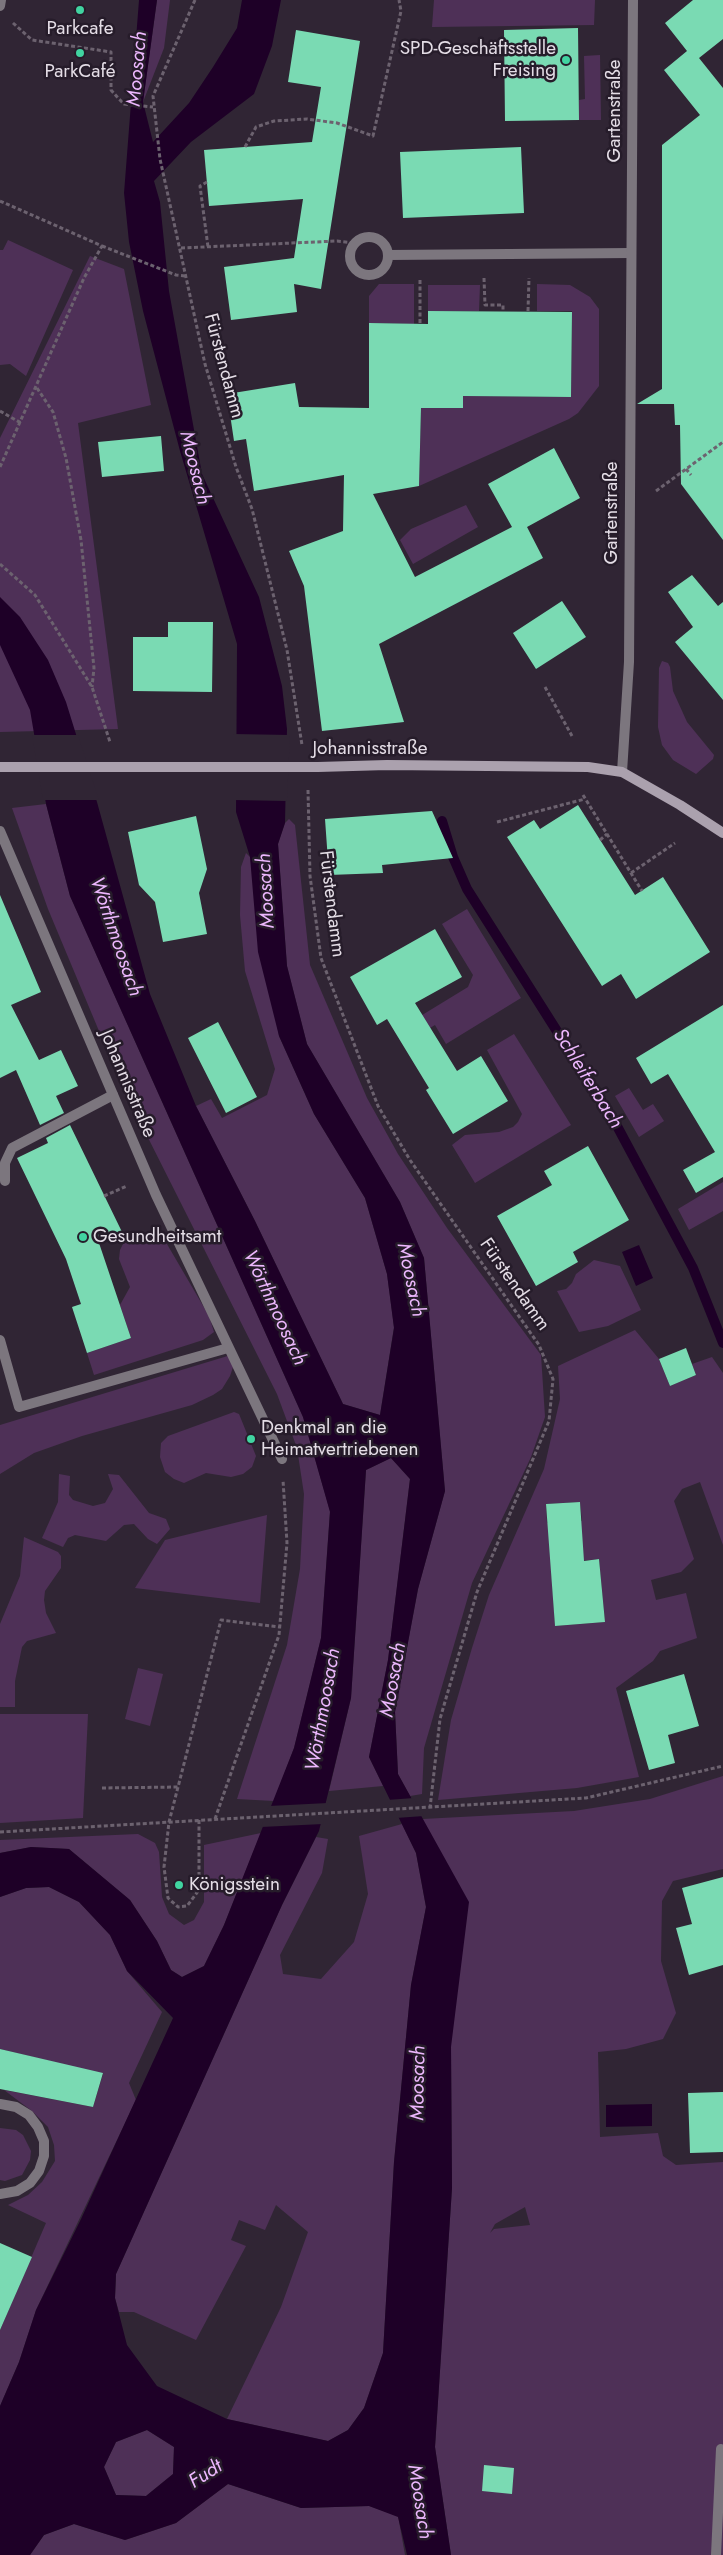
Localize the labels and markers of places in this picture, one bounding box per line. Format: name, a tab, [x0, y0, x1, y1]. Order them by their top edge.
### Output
marker: Parkcafe	[74, 4, 86, 16]
place label: Parkcafe	[46, 18, 114, 40]
place label: SPD-Geschäftsstelle Freising	[400, 38, 556, 82]
marker: ParkCafé	[74, 47, 86, 59]
marker: SPD-Geschäftsstelle Freising	[560, 54, 572, 66]
place label: ParkCafé	[44, 61, 116, 83]
place label: Gesundheitsamt	[93, 1226, 221, 1248]
marker: Gesundheitsamt	[77, 1231, 89, 1243]
place label: Denkmal an die Heimatvertriebenen	[261, 1417, 418, 1461]
marker: Denkmal an die Heimatvertriebenen	[245, 1433, 257, 1445]
place label: Königsstein	[189, 1874, 280, 1896]
marker: Königsstein	[173, 1879, 185, 1891]

